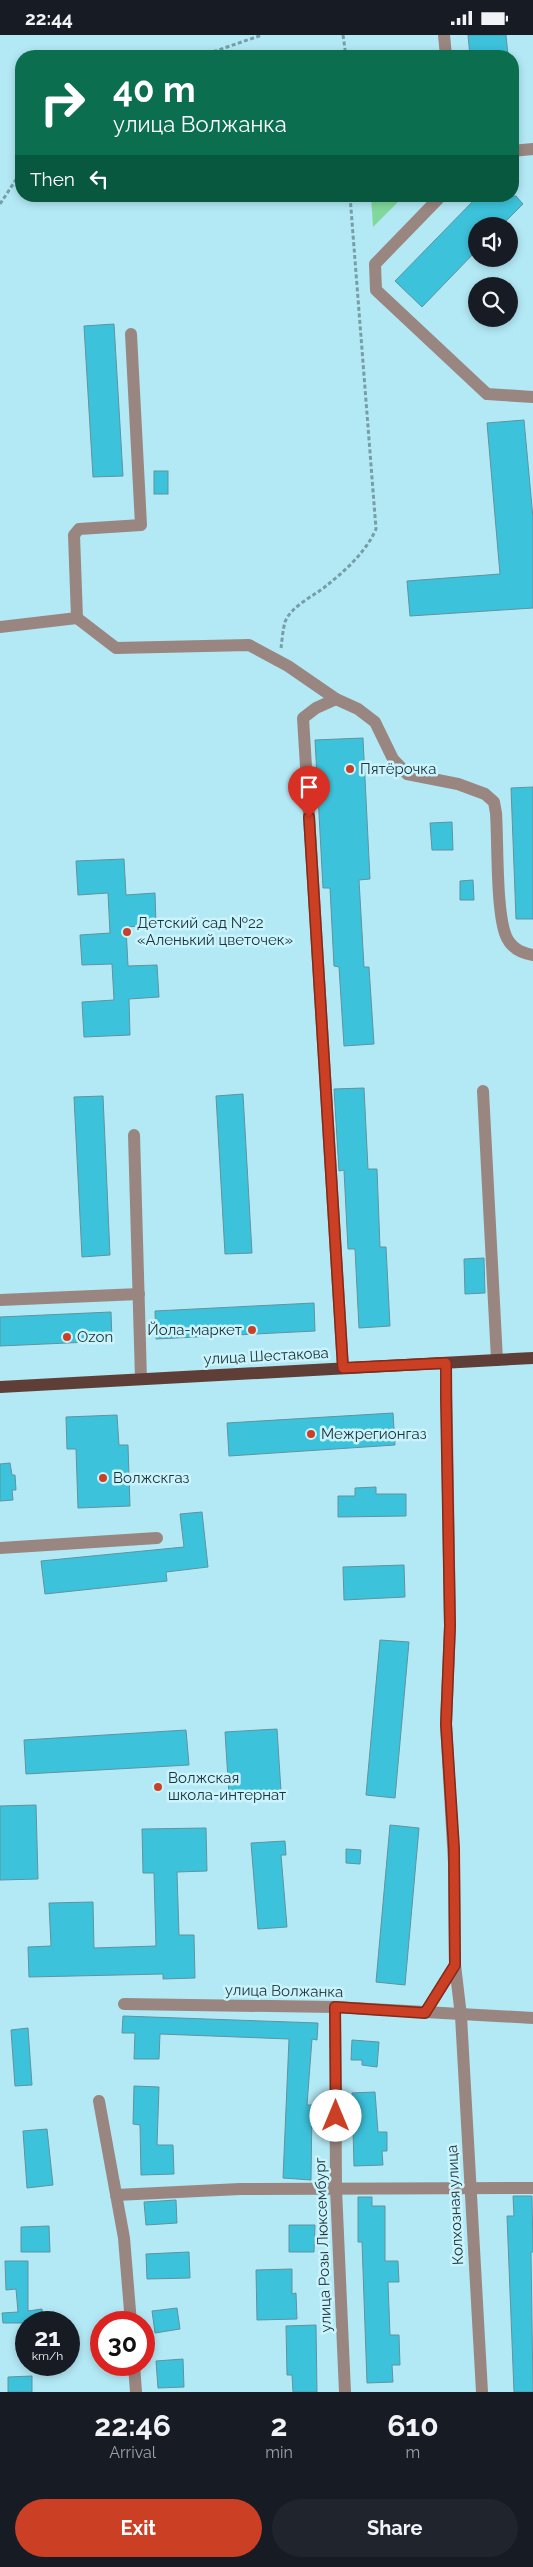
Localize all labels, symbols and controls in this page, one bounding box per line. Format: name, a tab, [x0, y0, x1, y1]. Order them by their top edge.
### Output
text: 22:44	[25, 7, 73, 29]
text: 40 m	[113, 69, 195, 110]
icon: right	[30, 70, 95, 135]
text: улица Волжанка	[113, 111, 287, 137]
icon: left	[85, 165, 113, 193]
text: Then	[30, 168, 75, 190]
map controls	[468, 217, 518, 327]
button: sound	[468, 217, 518, 267]
button: search	[468, 277, 518, 327]
place label: Пятёрочка	[360, 760, 436, 778]
marker: Пятёрочка	[344, 763, 356, 775]
pin	[288, 766, 330, 817]
icon: arrive	[295, 773, 323, 801]
place label: Детский сад №22 «Аленький цветочек»	[137, 914, 293, 949]
marker: Детский сад №22 «Аленький цветочек»	[121, 926, 133, 938]
place label: Йола-маркет	[147, 1321, 242, 1339]
marker: Йола-маркет	[246, 1324, 258, 1336]
place label: Ozon	[77, 1328, 113, 1346]
marker: Ozon	[61, 1331, 73, 1343]
street label: улица Шестакова	[203, 1344, 329, 1368]
place label: Межрегионгаз	[321, 1425, 427, 1443]
marker: Межрегионгаз	[305, 1428, 317, 1440]
place label: Волжскгаз	[113, 1469, 190, 1487]
marker: Волжскгаз	[97, 1472, 109, 1484]
place label: Волжская школа-интернат	[168, 1769, 286, 1804]
marker: Волжская школа-интернат	[152, 1781, 164, 1793]
street label: улица Волжанка	[225, 1981, 343, 2001]
position arrow	[309, 2089, 361, 2141]
street label: Колхозная улица	[443, 2144, 467, 2266]
street label: улица Розы Люксембург	[311, 2157, 335, 2333]
speed limit sign: 30	[90, 2311, 155, 2376]
text: 21	[34, 2322, 61, 2352]
text: km/h	[32, 2349, 63, 2363]
text: 22:46	[94, 2408, 171, 2443]
text: 2	[271, 2408, 288, 2443]
text: 610	[387, 2408, 439, 2443]
text: Arrival	[109, 2443, 156, 2462]
text: min	[265, 2443, 293, 2462]
text: m	[406, 2443, 420, 2462]
button: Exit	[15, 2499, 262, 2557]
button: Share	[272, 2499, 518, 2557]

